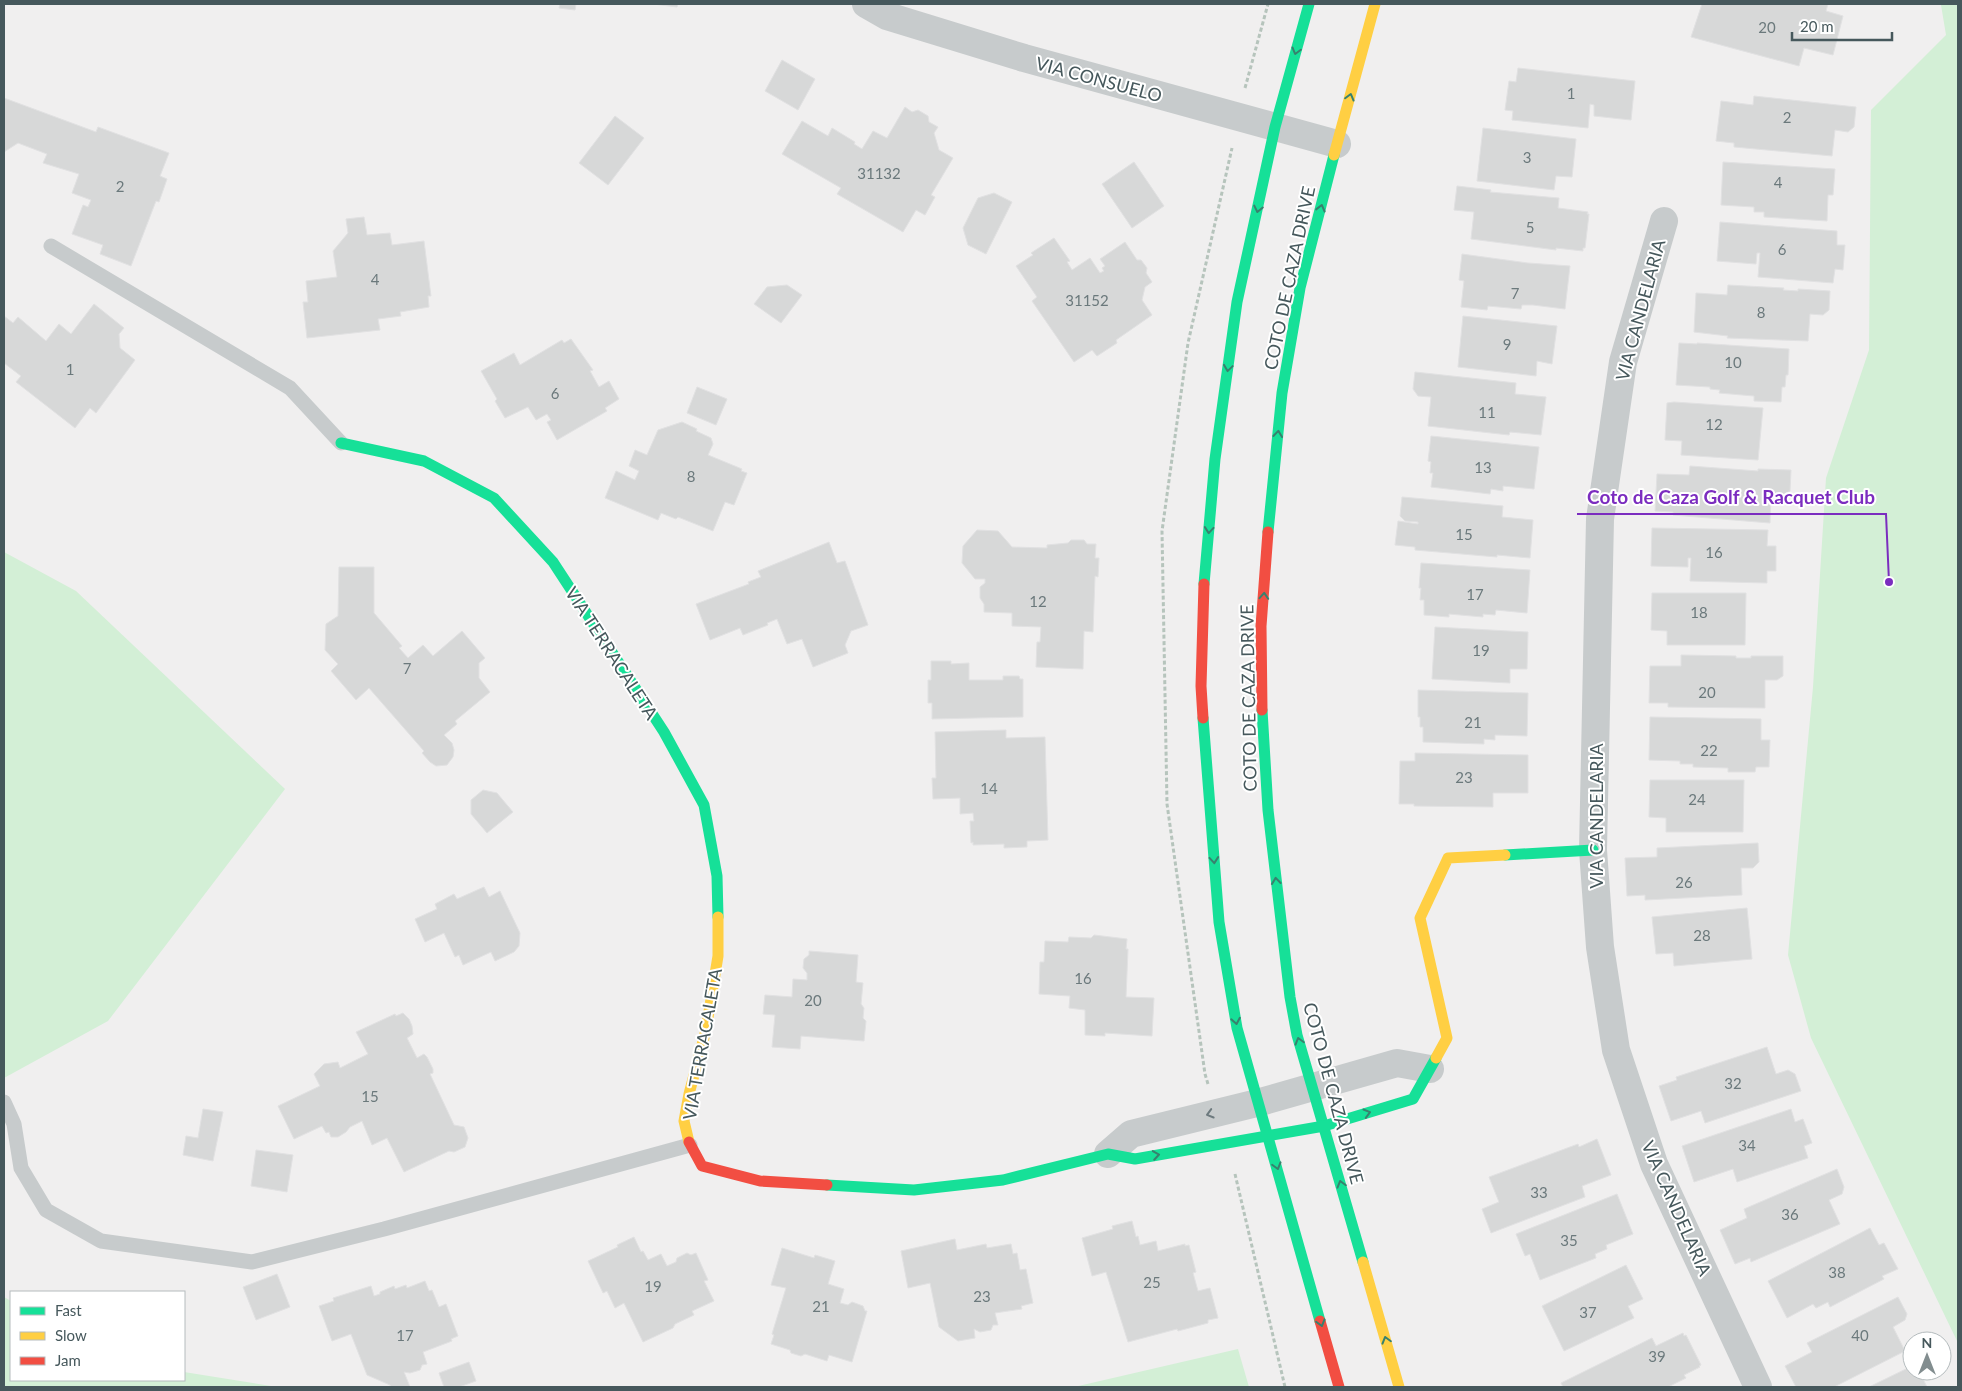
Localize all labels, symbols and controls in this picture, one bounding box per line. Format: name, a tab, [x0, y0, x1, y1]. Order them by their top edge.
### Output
scale bar	[1792, 10, 1892, 42]
text: 20 m	[1800, 17, 1834, 35]
house number: 20	[1758, 18, 1776, 36]
one-way arrow	[1291, 46, 1302, 55]
street label: VIA CONSUELO	[1033, 52, 1165, 106]
house number: 1	[1567, 84, 1575, 102]
one-way arrow	[1344, 94, 1354, 102]
house number: 2	[1783, 108, 1791, 126]
house number: 3	[1523, 148, 1531, 166]
house number: 31132	[857, 164, 901, 182]
house number: 4	[1774, 173, 1783, 191]
house number: 2	[116, 177, 124, 195]
street label: COTO DE CAZA DRIVE	[1259, 184, 1319, 372]
one-way arrow	[1253, 204, 1263, 213]
one-way arrow	[1315, 205, 1325, 213]
house number: 5	[1526, 218, 1534, 236]
street label: VIA CANDELARIA	[1611, 236, 1670, 383]
house number: 6	[1778, 240, 1787, 258]
house number: 4	[371, 270, 380, 288]
house number: 7	[1511, 284, 1520, 302]
house number: 31152	[1065, 291, 1109, 309]
house number: 8	[1757, 303, 1765, 321]
house number: 9	[1503, 335, 1511, 353]
house number: 10	[1724, 353, 1742, 371]
house number: 1	[66, 360, 74, 378]
one-way arrow	[1223, 365, 1234, 373]
house number: 6	[551, 384, 560, 402]
house number: 11	[1478, 403, 1496, 421]
house number: 12	[1705, 415, 1723, 433]
one-way arrow	[1272, 430, 1283, 438]
house number: 13	[1474, 458, 1492, 476]
house number: 8	[687, 467, 695, 485]
callout: Coto de Caza Golf & Racquet Club	[1577, 480, 1886, 514]
text: Coto de Caza Golf & Racquet Club	[1587, 485, 1875, 508]
house number: 15	[1455, 525, 1473, 543]
one-way arrow	[1203, 526, 1214, 534]
house number: 16	[1705, 543, 1723, 561]
street label: VIA TERRACALETA	[561, 583, 664, 724]
house number: 17	[1466, 585, 1484, 603]
house number: 12	[1029, 592, 1047, 610]
one-way arrow	[1258, 592, 1269, 600]
house number: 18	[1690, 603, 1708, 621]
street label: COTO DE CAZA DRIVE	[1235, 604, 1261, 792]
house number: 19	[1472, 641, 1490, 659]
house number: 7	[403, 659, 412, 677]
house number: 20	[1698, 683, 1716, 701]
house number: 21	[1464, 713, 1482, 731]
house number: 22	[1700, 741, 1718, 759]
street label: VIA CANDELARIA	[1585, 742, 1607, 889]
house number: 23	[1455, 768, 1473, 786]
house number: 14	[980, 779, 998, 797]
house number: 24	[1688, 790, 1706, 808]
one-way arrow	[1208, 856, 1219, 864]
house number: 26	[1675, 873, 1693, 891]
one-way arrow	[1271, 876, 1282, 884]
house number: 28	[1693, 926, 1711, 944]
street label: VIA TERRACALETA	[678, 966, 726, 1122]
house number: 16	[1074, 969, 1092, 987]
house number: 20	[804, 991, 822, 1009]
street label: COTO DE CAZA DRIVE	[1299, 1000, 1369, 1186]
one-way arrow	[1231, 1016, 1241, 1025]
one-way arrow	[1294, 1038, 1304, 1046]
house number: 32	[1724, 1074, 1742, 1092]
house number: 15	[361, 1087, 379, 1105]
one-way arrow	[1205, 1108, 1214, 1119]
one-way arrow	[1362, 1108, 1371, 1118]
house number: 34	[1738, 1136, 1756, 1154]
street label: VIA CANDELARIA	[1637, 1137, 1717, 1280]
one-way arrow	[1151, 1151, 1160, 1161]
one-way arrow	[1271, 1162, 1282, 1171]
one-way arrow	[1336, 1181, 1346, 1189]
house number: 33	[1530, 1183, 1548, 1201]
house number: 36	[1781, 1205, 1799, 1223]
house number: 35	[1560, 1231, 1578, 1249]
house number: 38	[1828, 1263, 1846, 1281]
house number: 25	[1143, 1273, 1161, 1291]
house number: 19	[644, 1277, 662, 1295]
house number: 23	[973, 1287, 991, 1305]
legend	[10, 1291, 185, 1381]
house number: 21	[812, 1297, 830, 1315]
text: Fast	[55, 1301, 82, 1319]
house number: 37	[1579, 1303, 1597, 1321]
one-way arrow	[1315, 1318, 1325, 1326]
text: Slow	[55, 1326, 87, 1344]
house number: 17	[396, 1326, 414, 1344]
house number: 40	[1851, 1326, 1869, 1344]
north arrow	[1902, 1331, 1952, 1381]
text: N	[1922, 1334, 1932, 1351]
one-way arrow	[1381, 1337, 1391, 1345]
house number: 39	[1648, 1347, 1666, 1365]
text: Jam	[55, 1351, 81, 1369]

